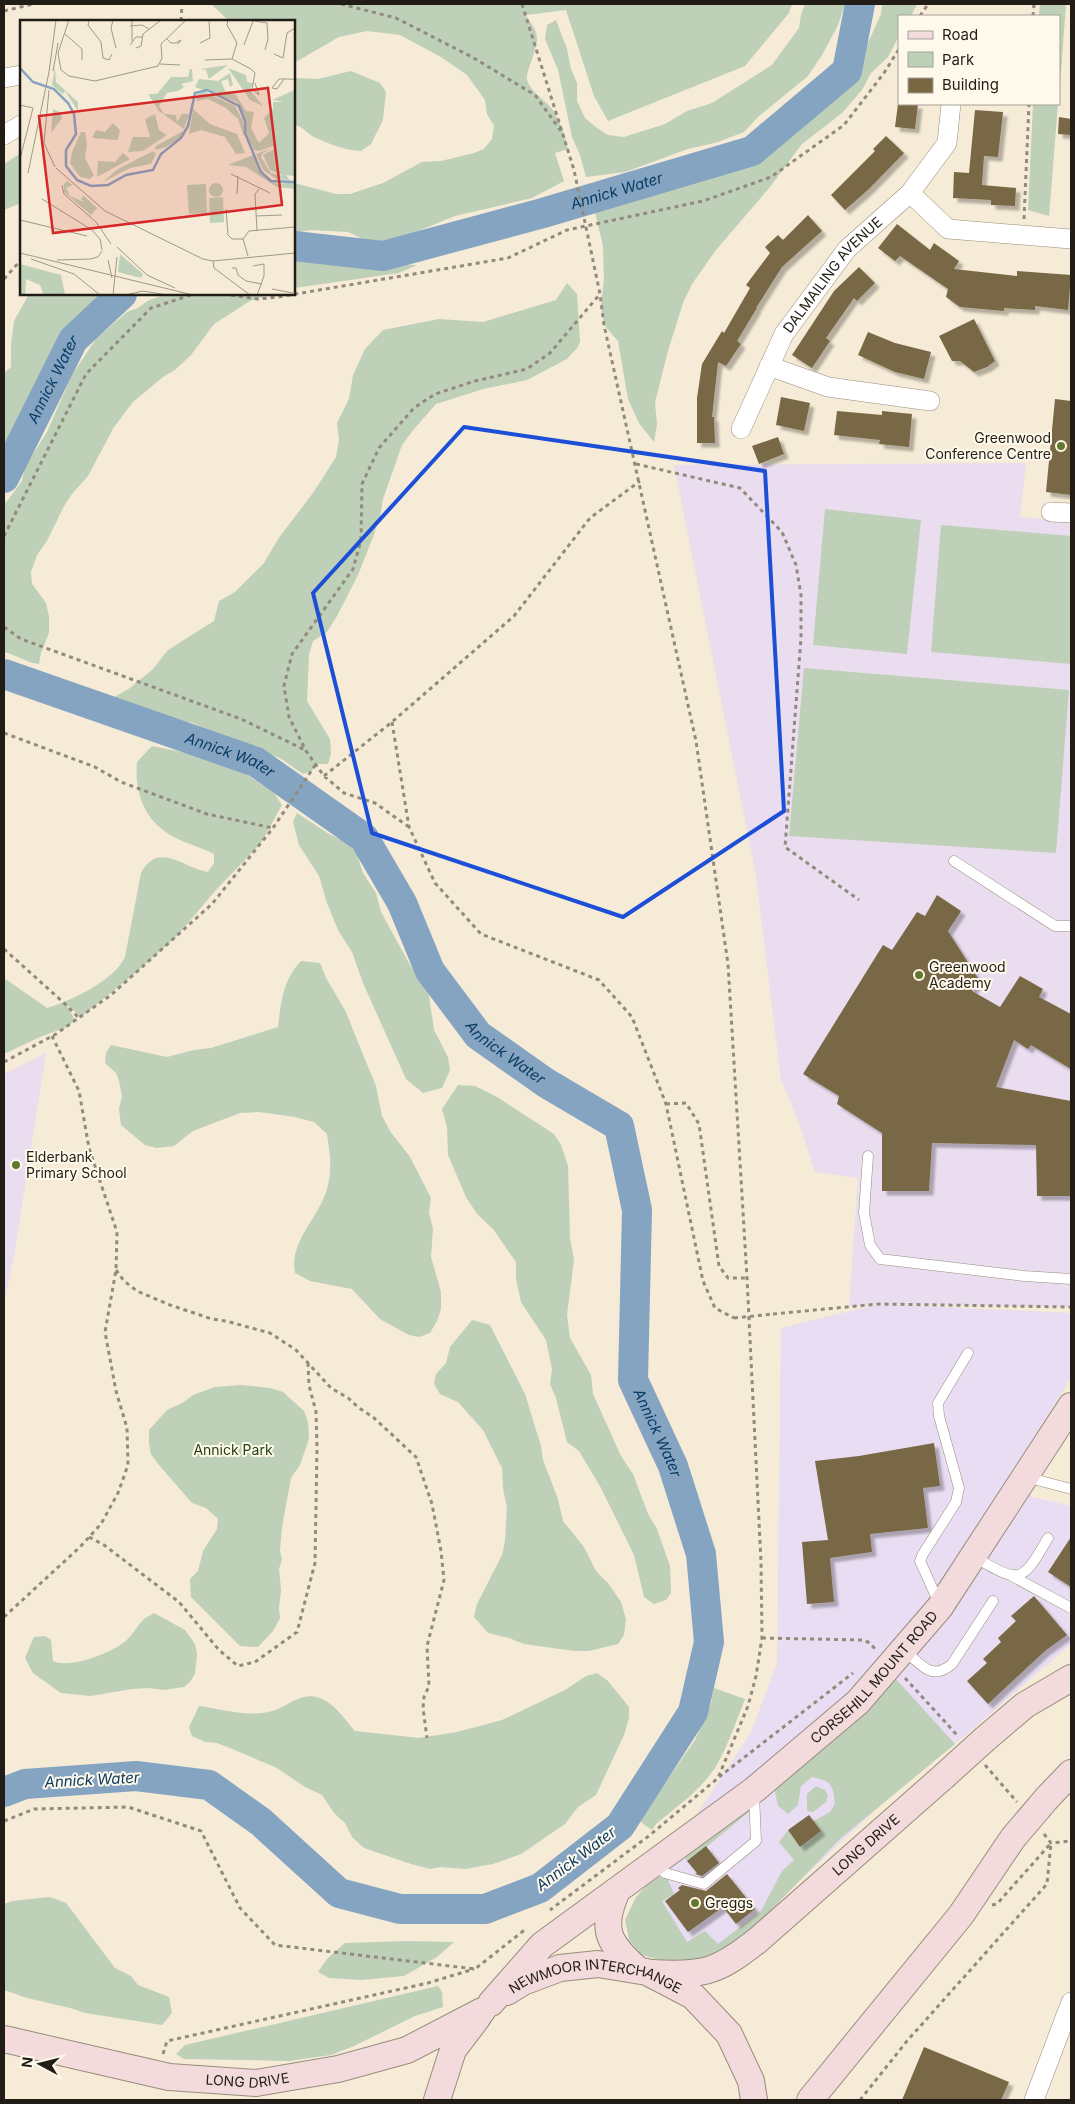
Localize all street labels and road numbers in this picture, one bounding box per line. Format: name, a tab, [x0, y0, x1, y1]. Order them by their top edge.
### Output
street label: DALMAILING AVENUE	[779, 213, 885, 336]
street label: CORSEHILL MOUNT ROAD	[806, 1607, 941, 1747]
street label: LONG DRIVE	[828, 1810, 903, 1879]
street label: NEWMOOR INTERCHANGE	[506, 1986, 686, 2002]
street label: LONG DRIVE	[205, 2068, 290, 2091]

